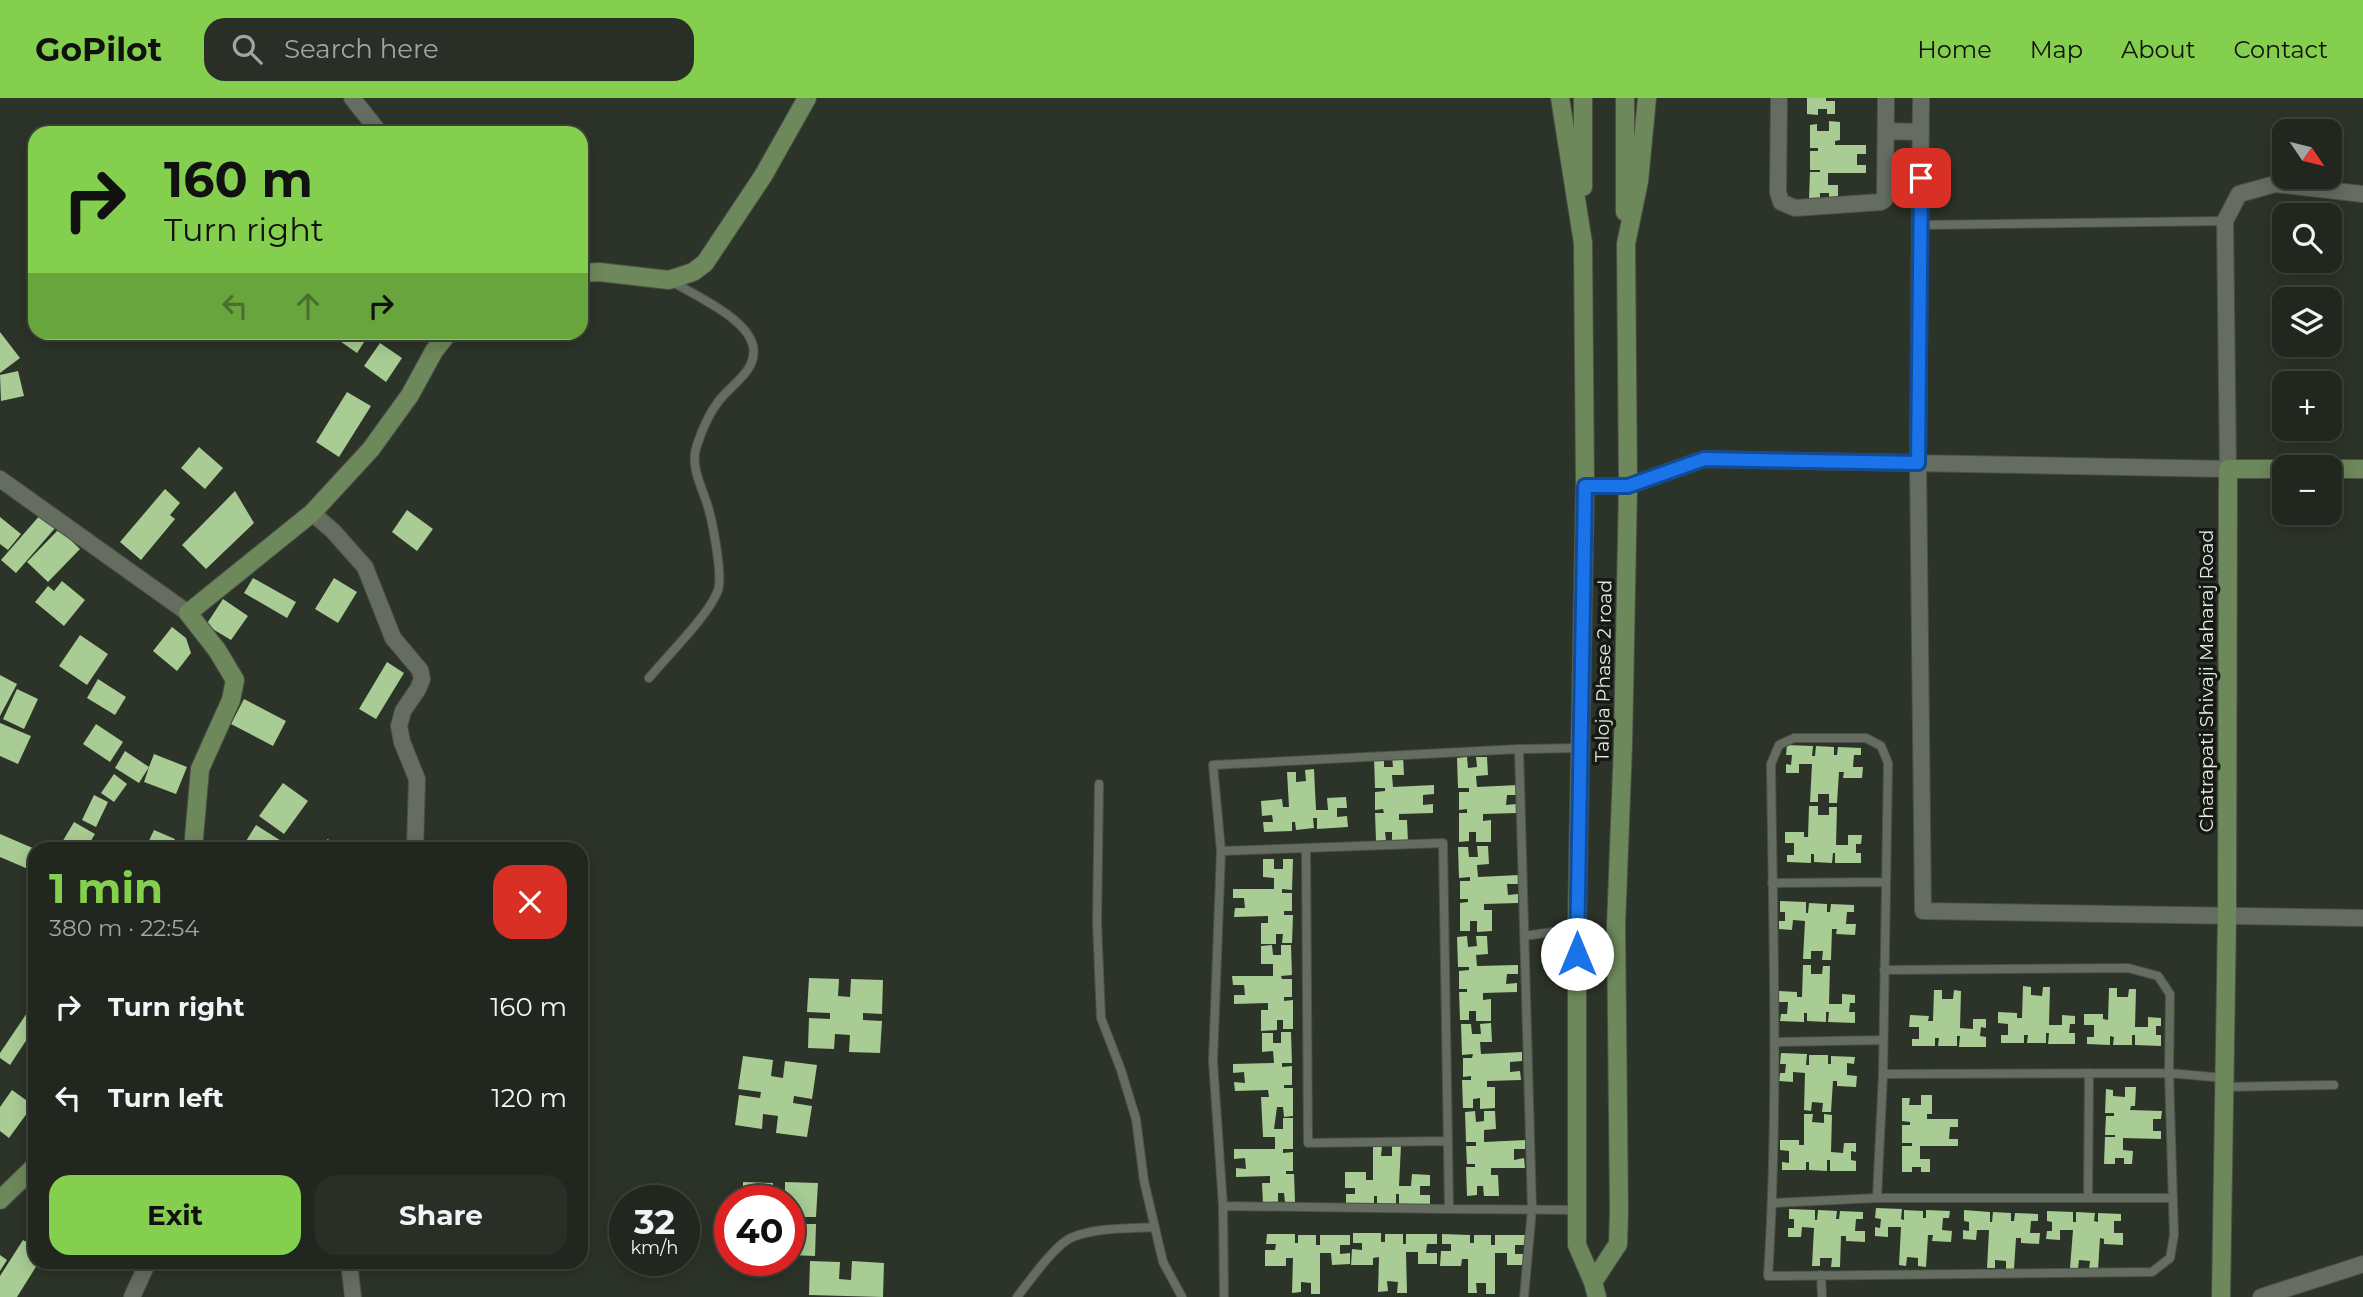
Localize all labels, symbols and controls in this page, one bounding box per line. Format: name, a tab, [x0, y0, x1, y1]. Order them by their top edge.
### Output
search box	[204, 18, 694, 81]
text: GoPilot	[35, 29, 162, 69]
icon: search	[228, 30, 266, 68]
text: Search here	[284, 33, 439, 65]
text: Home	[1917, 35, 1992, 64]
text: Map	[2030, 35, 2083, 64]
text: About	[2121, 35, 2195, 64]
text: Contact	[2233, 35, 2328, 64]
north arrow	[2272, 119, 2342, 189]
map controls	[2272, 119, 2342, 525]
pin	[1891, 148, 1951, 208]
text: 160 m	[164, 150, 313, 209]
icon: right	[49, 154, 140, 245]
icon: arrive	[1902, 159, 1940, 197]
button: search	[2272, 203, 2342, 273]
text: Turn right	[164, 210, 324, 249]
icon: left	[216, 287, 254, 325]
icon: ahead	[289, 287, 327, 325]
icon: right	[362, 287, 400, 325]
button: layers	[2272, 287, 2342, 357]
button: +	[2272, 371, 2342, 441]
button: −	[2272, 455, 2342, 525]
street label: Chatrapati Shivaji Maharaj Road	[2195, 530, 2218, 832]
street label: Taloja Phase 2 road	[1590, 580, 1617, 762]
text: 1 min	[49, 862, 163, 914]
button: close	[493, 865, 567, 939]
text: 380 m · 22:54	[49, 914, 199, 942]
position arrow	[1540, 917, 1614, 991]
icon: right	[49, 988, 87, 1026]
text: Turn right	[108, 991, 244, 1023]
text: 160 m	[490, 991, 567, 1023]
icon: left	[49, 1079, 87, 1117]
text: Turn left	[108, 1082, 224, 1114]
text: 120 m	[491, 1082, 567, 1114]
button: Exit	[49, 1175, 301, 1255]
button: Share	[315, 1175, 567, 1255]
speed limit sign: 40	[714, 1185, 805, 1276]
text: 32	[634, 1200, 675, 1243]
text: km/h	[630, 1237, 679, 1259]

